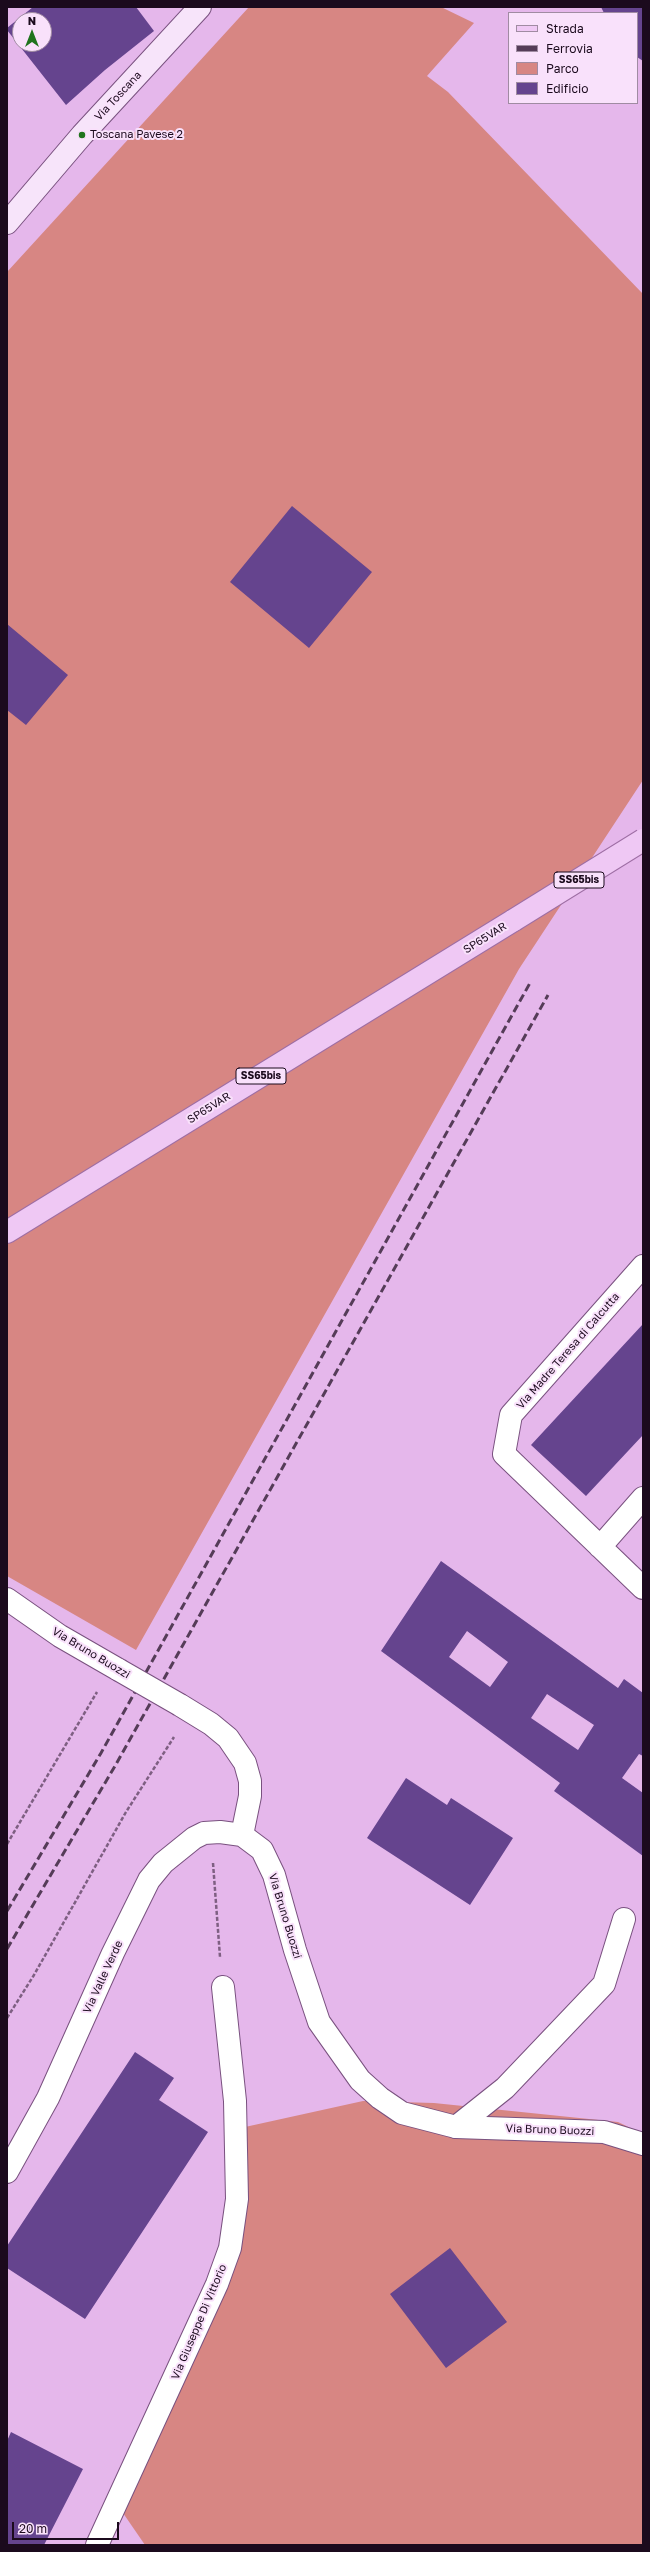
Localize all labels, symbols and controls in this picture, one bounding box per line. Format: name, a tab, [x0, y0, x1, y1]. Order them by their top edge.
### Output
north arrow	[12, 12, 52, 52]
legend	[508, 12, 638, 104]
text: N	[28, 14, 36, 27]
text: Strada	[546, 21, 584, 36]
text: Ferrovia	[546, 41, 593, 56]
text: Parco	[546, 61, 579, 76]
street label: Via Toscana	[92, 69, 144, 123]
text: Edificio	[546, 81, 588, 96]
place label: Toscana Pavese 2	[90, 128, 183, 142]
marker: Toscana Pavese 2	[77, 130, 87, 140]
road number: SS65bis	[554, 872, 604, 888]
street label: SP65VAR	[461, 920, 509, 956]
road number: SS65bis	[236, 1068, 286, 1084]
street label: SP65VAR	[185, 1090, 233, 1126]
street label: Via Madre Teresa di Calcutta	[514, 1290, 622, 1412]
street label: Via Bruno Buozzi	[50, 1625, 132, 1681]
street label: Via Bruno Buozzi	[266, 1872, 304, 1960]
street label: Via Valle Verde	[80, 1939, 126, 2015]
street label: Via Bruno Buozzi	[505, 2122, 595, 2138]
street label: Via Giuseppe Di Vittorio	[169, 2262, 229, 2382]
scale bar	[14, 2514, 121, 2540]
text: 20 m	[19, 2521, 47, 2536]

